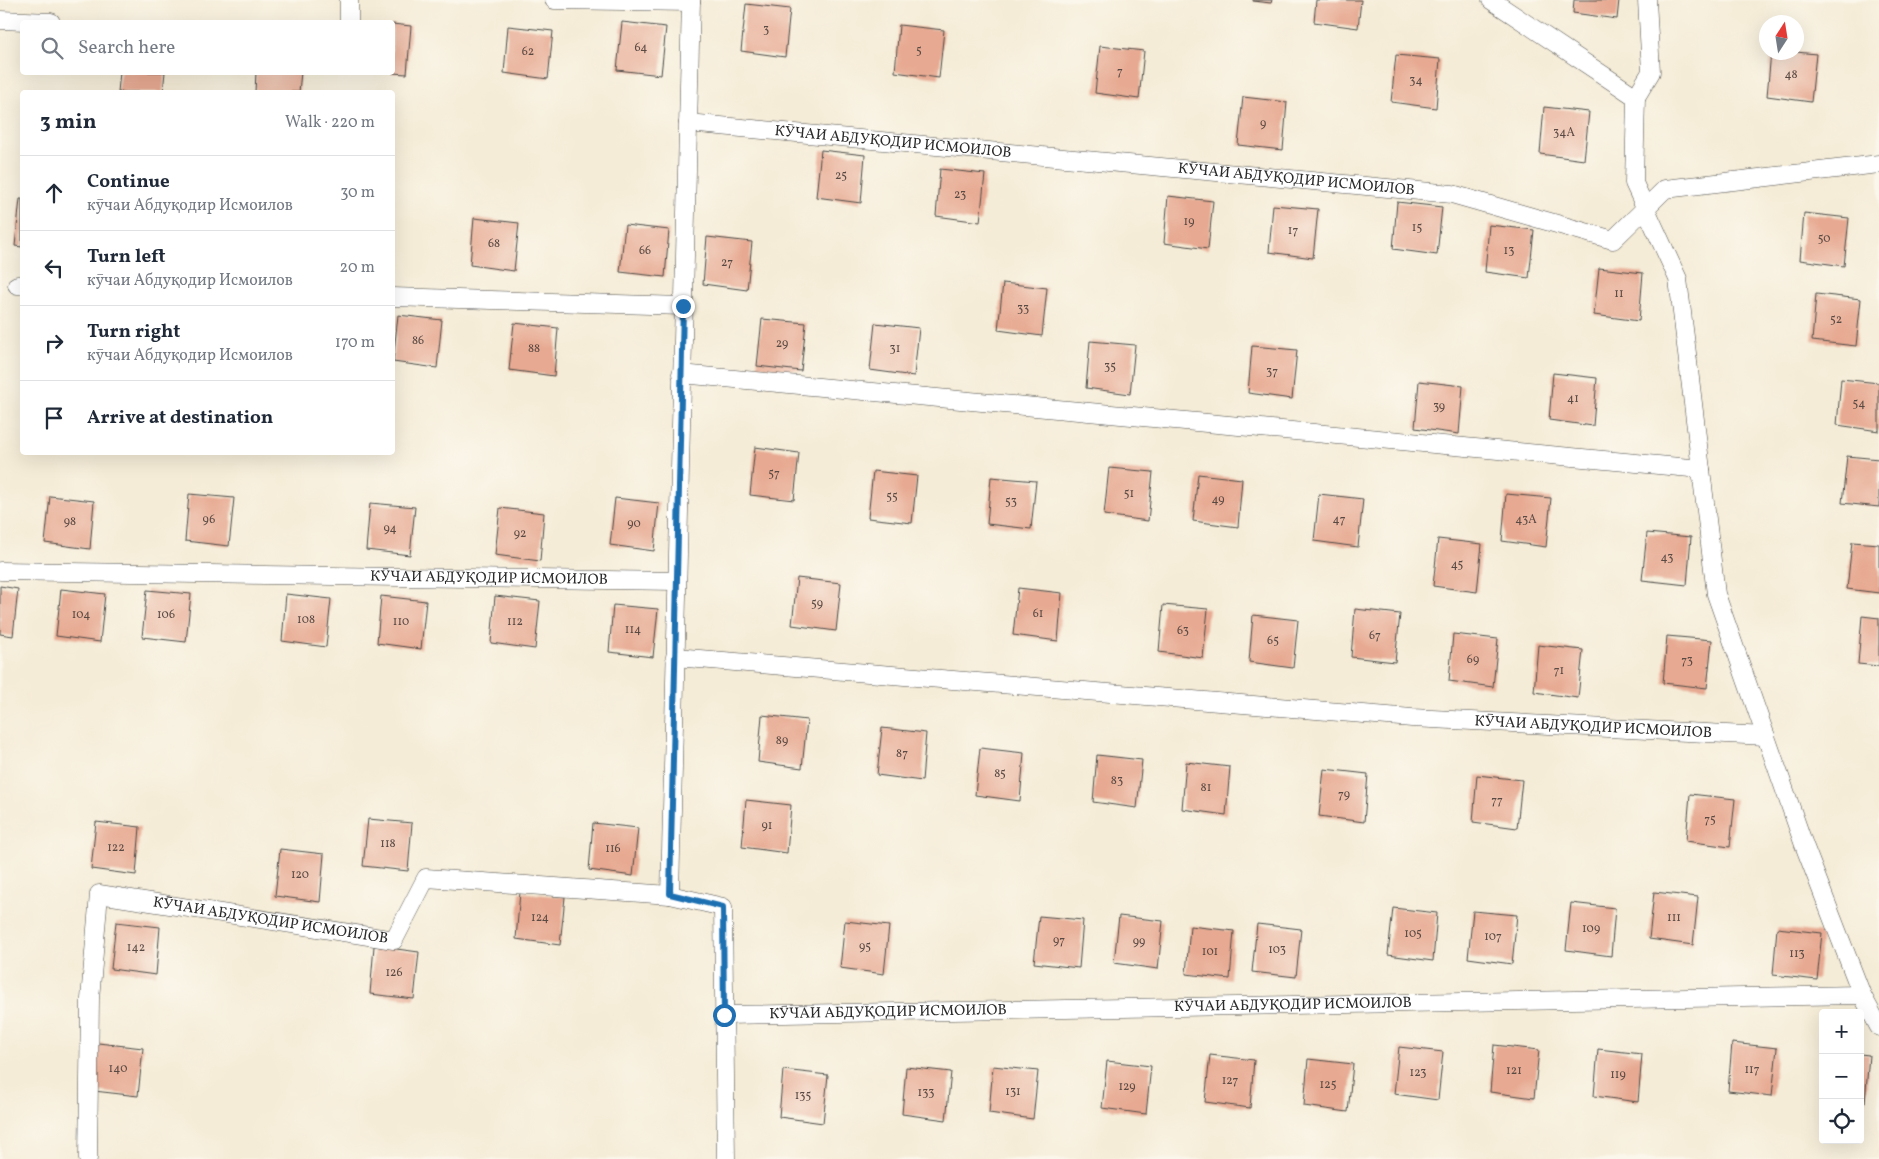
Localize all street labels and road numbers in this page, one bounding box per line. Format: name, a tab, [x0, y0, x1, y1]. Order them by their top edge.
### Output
street label: КӮЧАИ АБДУҚОДИР ИСМОИЛОВ	[774, 121, 1012, 164]
street label: КӮЧАИ АБДУҚОДИР ИСМОИЛОВ	[1177, 158, 1416, 201]
street label: КӮЧАИ АБДУҚОДИР ИСМОИЛОВ	[370, 566, 608, 590]
street label: КӮЧАИ АБДУҚОДИР ИСМОИЛОВ	[1474, 711, 1713, 744]
street label: КӮЧАИ АБДУҚОДИР ИСМОИЛОВ	[151, 892, 390, 949]
street label: КӮЧАИ АБДУҚОДИР ИСМОИЛОВ	[1174, 992, 1412, 1018]
street label: КӮЧАИ АБДУҚОДИР ИСМОИЛОВ	[769, 1000, 1007, 1025]

